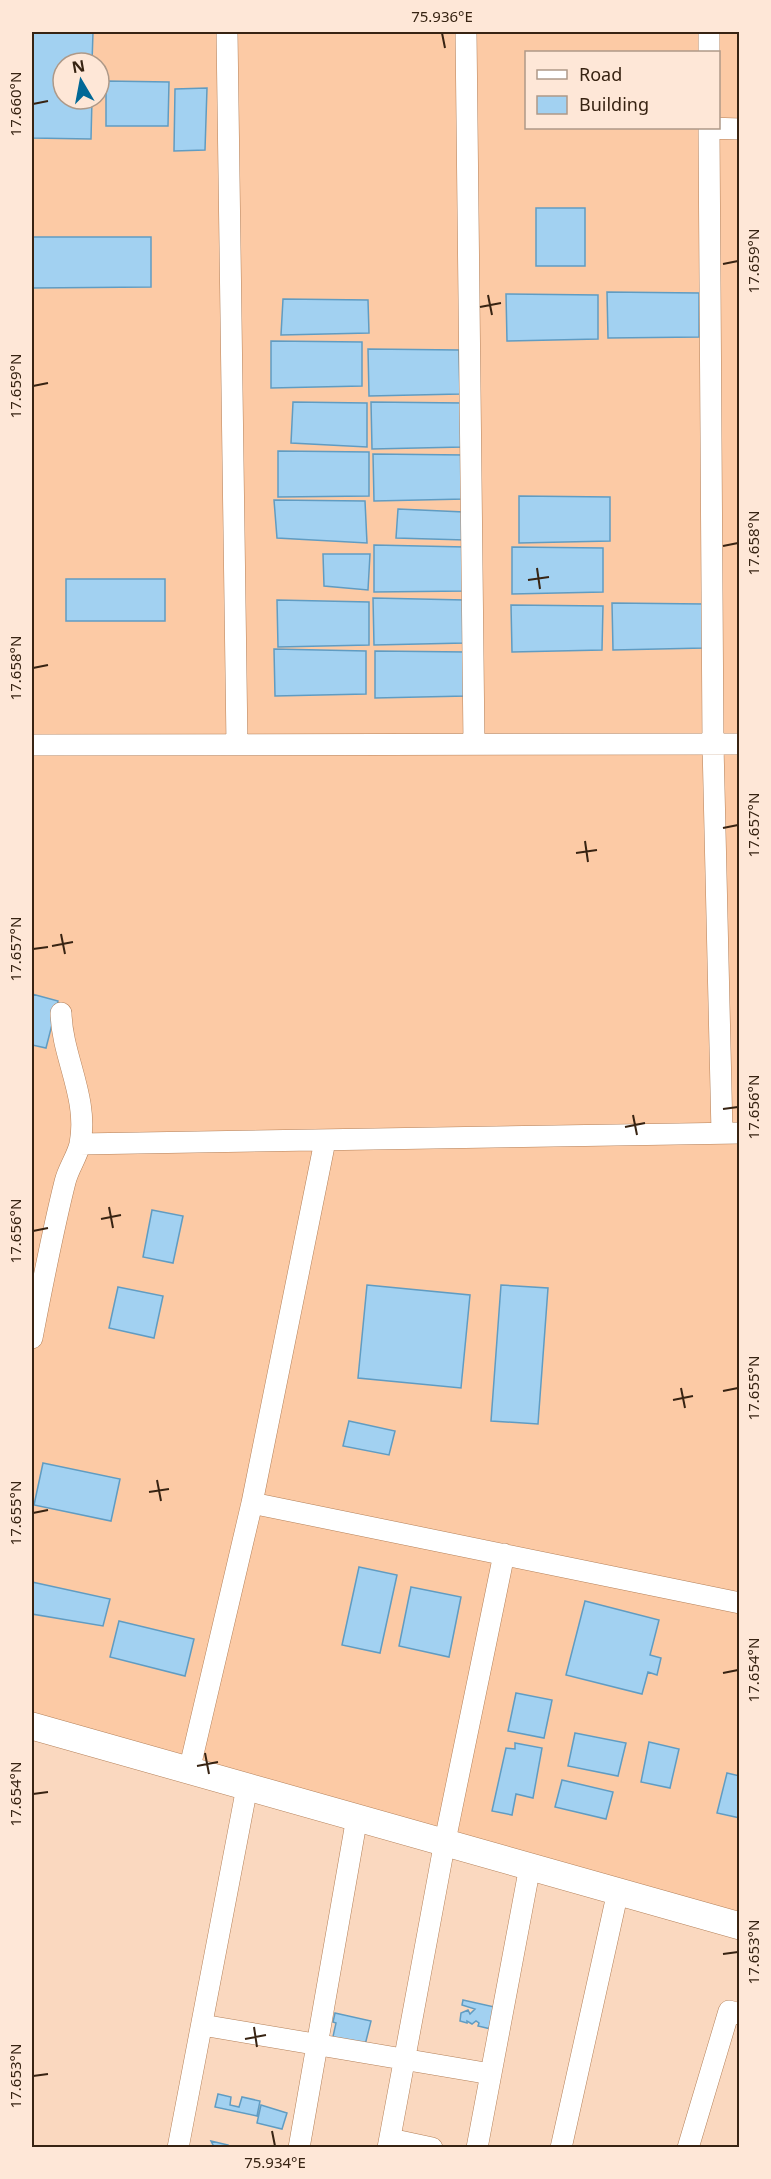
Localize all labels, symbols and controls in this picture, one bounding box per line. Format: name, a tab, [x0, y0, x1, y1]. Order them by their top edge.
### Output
text: 75.936°E	[411, 6, 473, 26]
north arrow	[51, 51, 111, 111]
legend	[525, 51, 720, 129]
text: N	[70, 54, 87, 78]
text: Road	[579, 62, 622, 86]
text: 17.660°N	[5, 72, 25, 136]
text: Building	[579, 92, 649, 116]
text: 17.659°N	[743, 229, 763, 293]
text: 17.659°N	[5, 354, 25, 418]
text: 17.658°N	[743, 511, 763, 575]
text: 17.658°N	[5, 636, 25, 700]
text: 17.657°N	[743, 793, 763, 857]
text: 17.657°N	[5, 917, 25, 981]
text: 17.656°N	[743, 1075, 763, 1139]
text: 17.656°N	[5, 1199, 25, 1263]
text: 17.655°N	[743, 1356, 763, 1420]
text: 17.655°N	[5, 1481, 25, 1545]
text: 17.654°N	[743, 1638, 763, 1702]
text: 17.654°N	[5, 1762, 25, 1826]
text: 17.653°N	[743, 1920, 763, 1984]
text: 17.653°N	[5, 2044, 25, 2108]
text: 75.934°E	[244, 2152, 306, 2172]

